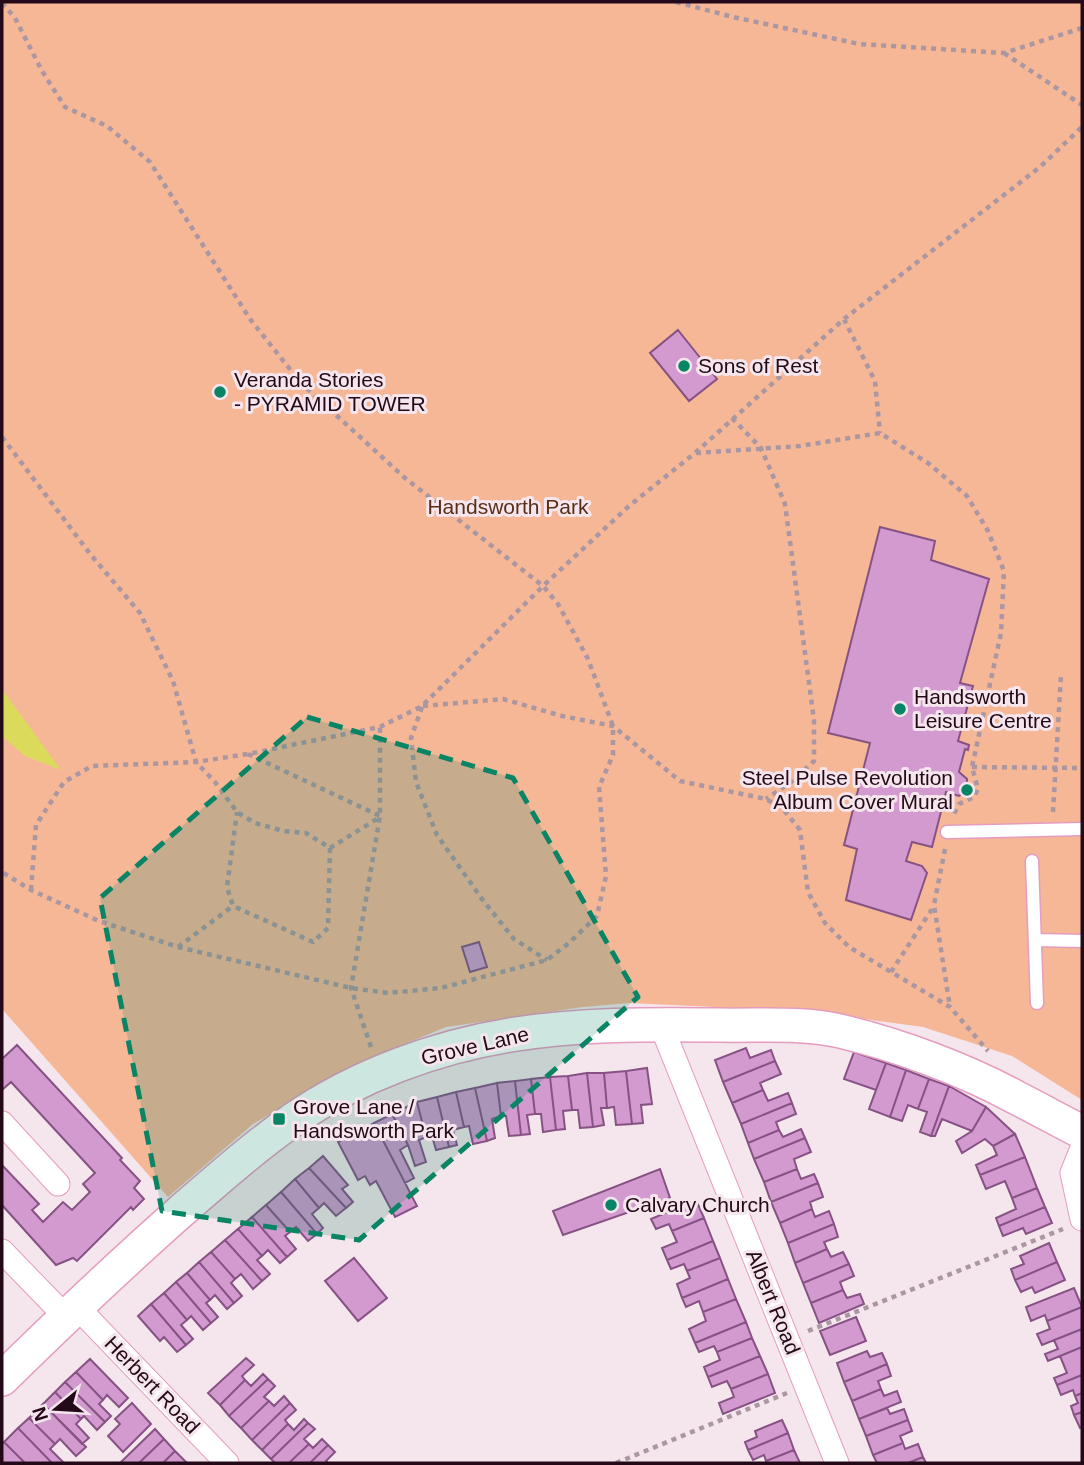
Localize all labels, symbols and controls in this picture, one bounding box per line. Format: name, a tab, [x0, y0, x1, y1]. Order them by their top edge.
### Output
place label: Sons of Rest	[698, 354, 818, 377]
marker: Sons of Rest	[676, 358, 692, 374]
place label: Veranda Stories - PYRAMID TOWER	[234, 368, 426, 415]
marker: Veranda Stories - PYRAMID TOWER	[212, 384, 228, 400]
park label: Handsworth Park	[427, 495, 589, 518]
place label: Handsworth Leisure Centre	[914, 685, 1052, 732]
marker: Handsworth Leisure Centre	[892, 701, 908, 717]
place label: Steel Pulse Revolution Album Cover Mural	[742, 766, 953, 813]
marker: Steel Pulse Revolution Album Cover Mural	[959, 782, 975, 798]
street label: Grove Lane	[419, 1022, 531, 1069]
place label: Grove Lane / Handsworth Park	[293, 1095, 455, 1142]
marker: Grove Lane / Handsworth Park	[271, 1111, 287, 1127]
place label: Calvary Church	[625, 1193, 770, 1216]
marker: Calvary Church	[603, 1197, 619, 1213]
street label: Albert Road	[742, 1246, 805, 1358]
street label: Herbert Road	[100, 1331, 204, 1438]
north arrow	[21, 1374, 91, 1444]
text: N	[28, 1404, 52, 1424]

